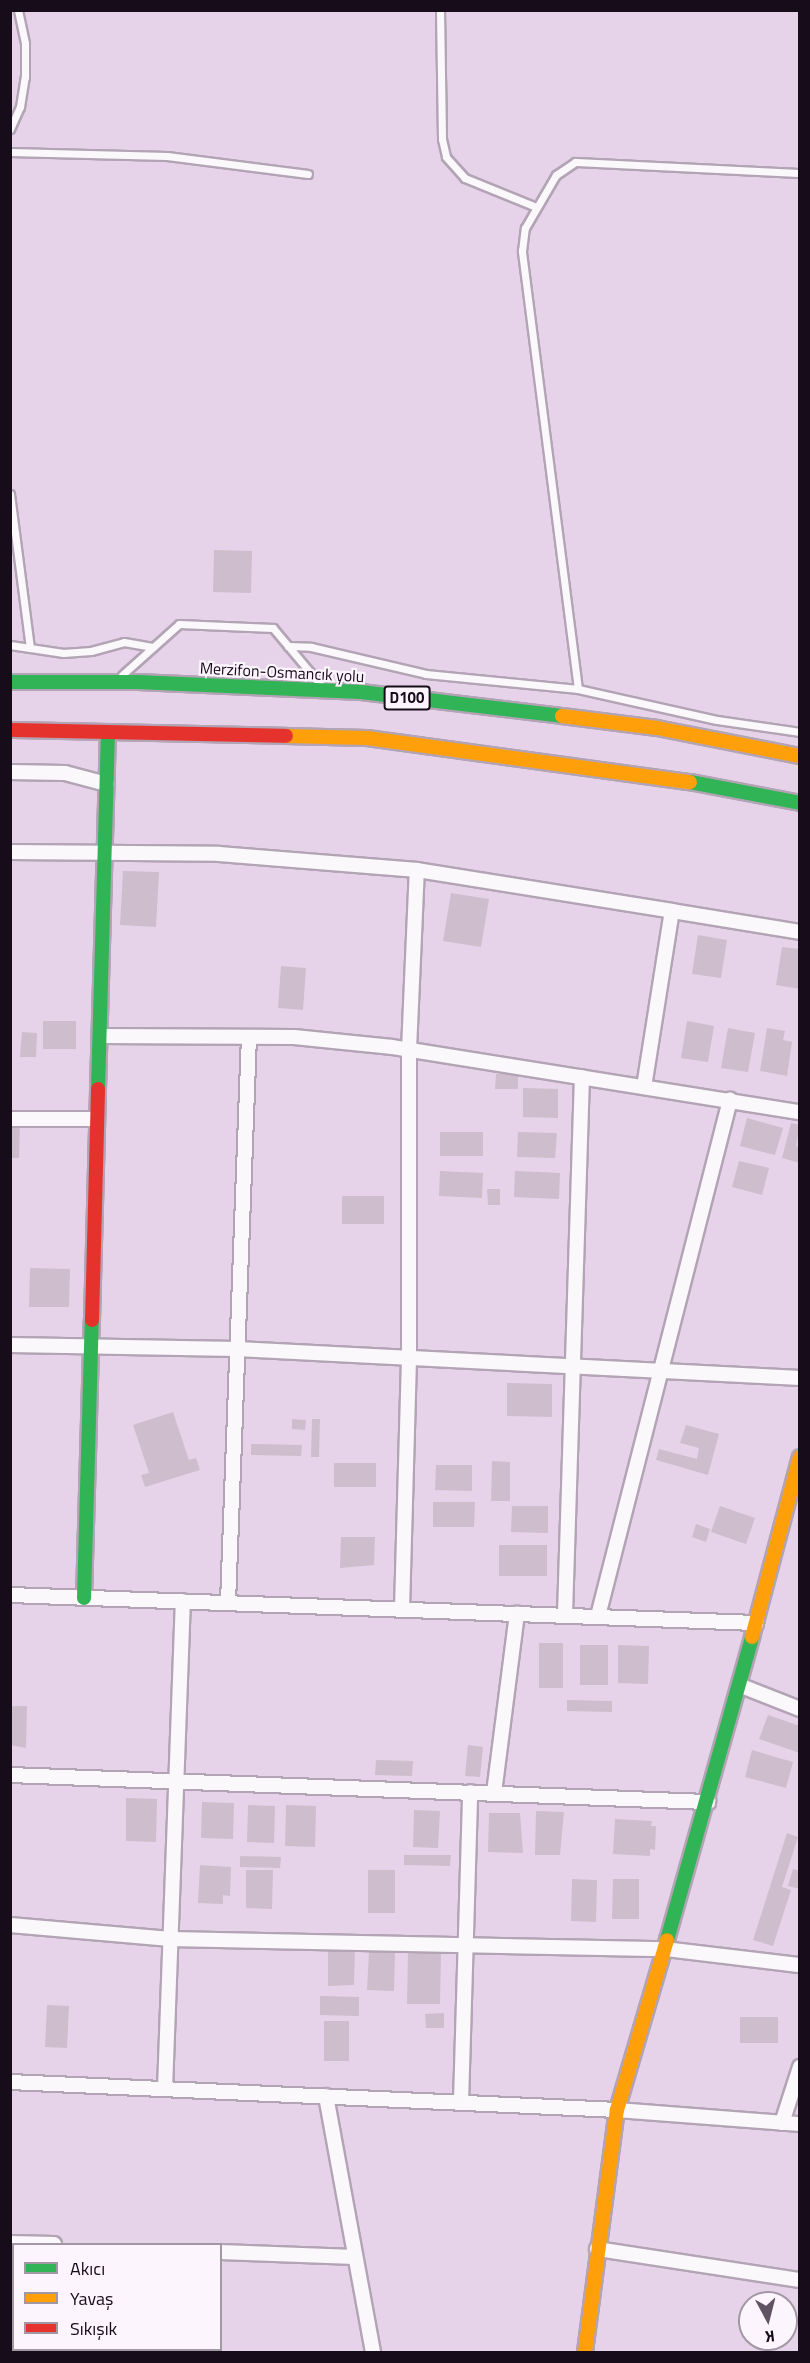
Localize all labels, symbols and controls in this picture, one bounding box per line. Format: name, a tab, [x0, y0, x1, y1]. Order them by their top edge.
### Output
street label: Merzifon-Osmancık yolu	[199, 658, 365, 686]
road number: D100	[383, 686, 431, 710]
legend	[12, 2243, 222, 2351]
text: Akıcı	[70, 2255, 105, 2282]
text: Yavaş	[70, 2285, 113, 2312]
north arrow	[738, 2291, 798, 2351]
text: Sıkışık	[70, 2315, 117, 2342]
text: K	[764, 2324, 776, 2349]

